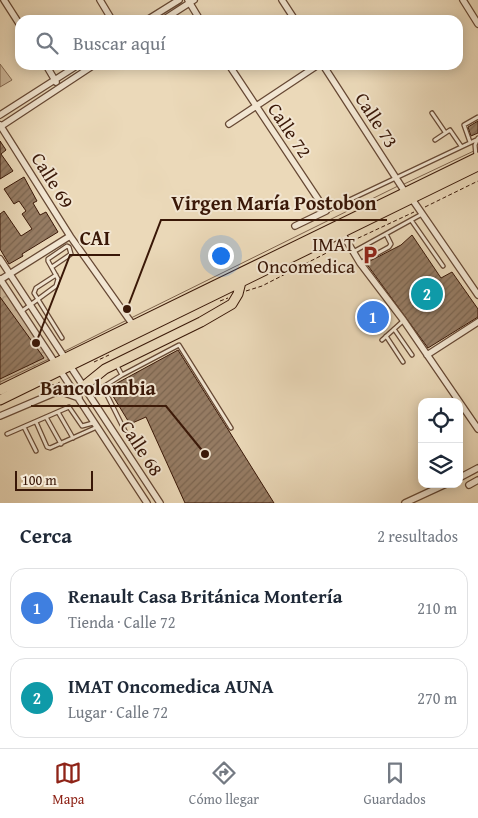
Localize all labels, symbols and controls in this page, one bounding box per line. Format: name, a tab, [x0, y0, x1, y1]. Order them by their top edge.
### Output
search box	[15, 15, 463, 70]
icon: search	[33, 29, 61, 57]
text: Buscar aquí	[73, 29, 166, 57]
street label: Calle 73	[349, 87, 405, 153]
street label: Calle 72	[261, 97, 319, 163]
street label: Calle 69	[25, 147, 81, 213]
callout: Virgen María Postobon	[161, 185, 387, 220]
text: Virgen María Postobon	[171, 188, 377, 217]
callout: CAI	[70, 220, 120, 255]
text: CAI	[80, 223, 110, 252]
place label: IMAT Oncomedica	[257, 230, 355, 280]
your location	[208, 243, 234, 269]
parking icon: IMAT Oncomedica	[359, 244, 381, 266]
pin: 2	[411, 275, 443, 313]
pin: 1	[357, 298, 389, 336]
callout: Bancolombia	[31, 371, 166, 406]
text: Bancolombia	[40, 373, 157, 402]
map controls	[418, 398, 463, 488]
button: locate	[418, 398, 463, 443]
street label: Calle 68	[114, 415, 170, 481]
button: layers	[418, 443, 463, 488]
scale bar	[15, 468, 92, 491]
text: 100 m	[22, 470, 57, 490]
text: Cerca	[20, 520, 72, 551]
text: 2 resultados	[377, 524, 458, 548]
text: Renault Casa Británica Montería	[68, 582, 342, 610]
text: 1	[33, 596, 41, 620]
text: 210 m	[417, 596, 457, 620]
text: Tienda · Calle 72	[68, 610, 175, 634]
text: IMAT Oncomedica AUNA	[68, 672, 274, 700]
text: 2	[33, 686, 41, 710]
text: 270 m	[417, 686, 457, 710]
text: Lugar · Calle 72	[68, 700, 168, 724]
tab: Mapa	[52, 759, 84, 809]
tab: Cómo llegar	[189, 759, 259, 809]
tab: Guardados	[363, 759, 426, 809]

